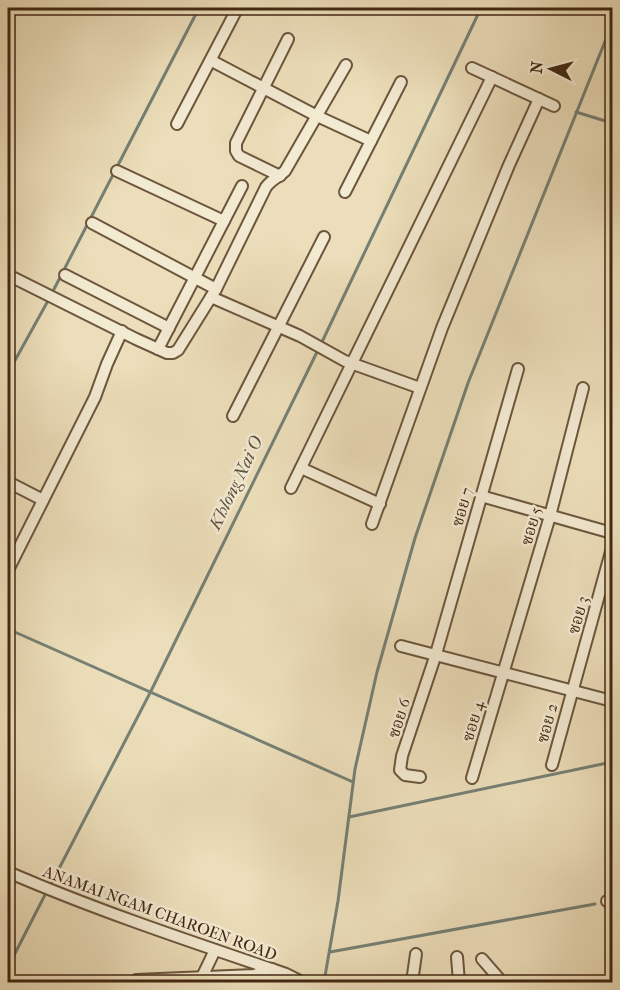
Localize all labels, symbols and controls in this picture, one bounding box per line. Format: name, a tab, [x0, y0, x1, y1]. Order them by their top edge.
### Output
north arrow	[521, 39, 581, 99]
text: N	[526, 60, 547, 75]
water label: Khlong Nai O	[203, 432, 268, 535]
street label: ซอย 7	[447, 485, 477, 529]
street label: ซอย 5	[517, 505, 546, 547]
street label: ซอย 3	[564, 594, 592, 636]
street label: ซอย 6	[384, 695, 414, 740]
street label: ซอย 4	[458, 698, 488, 744]
street label: ซอย 2	[533, 701, 561, 745]
street label: ANAMAI NGAM CHAROEN ROAD	[39, 861, 280, 964]

